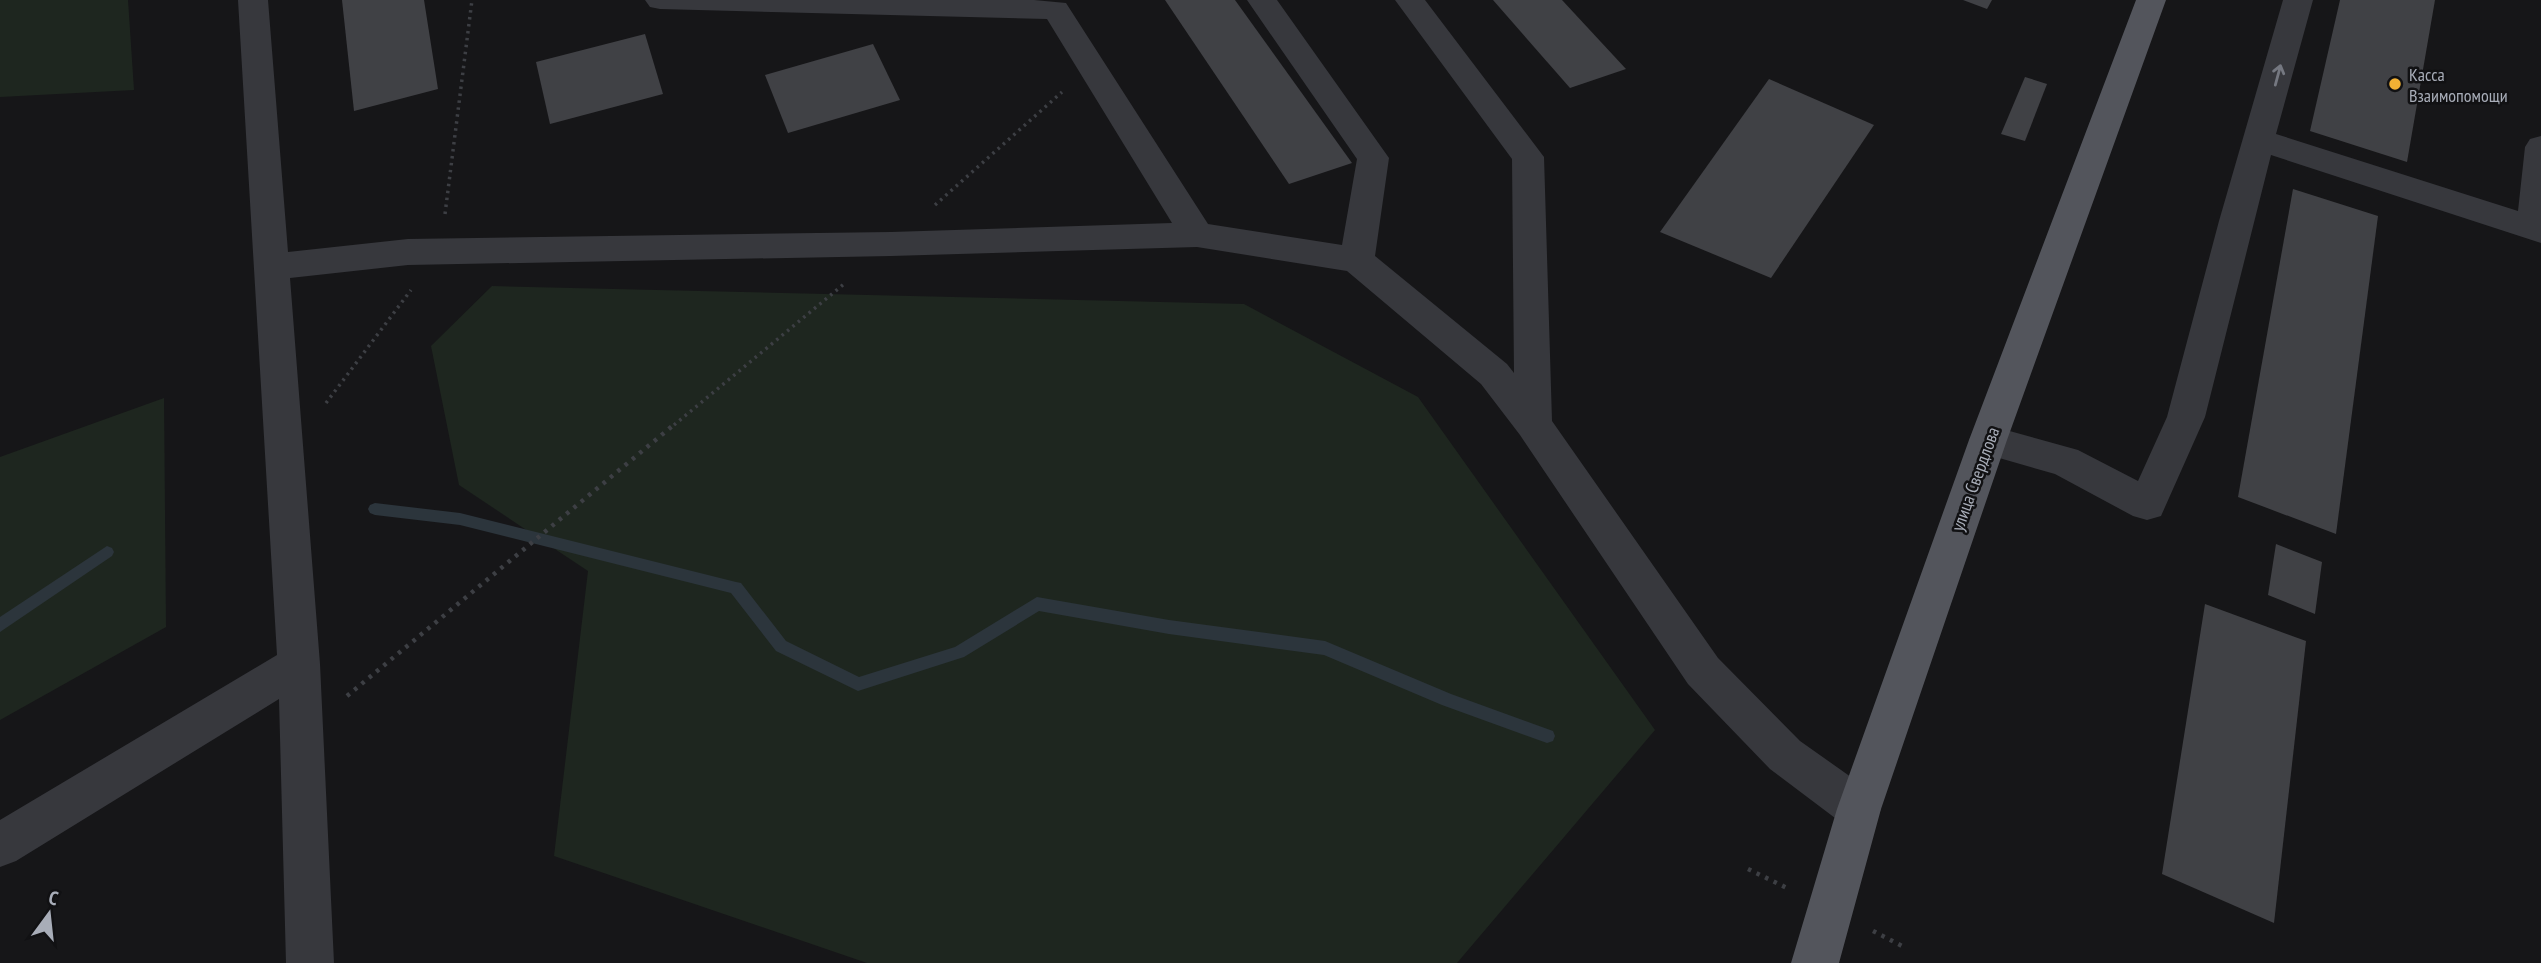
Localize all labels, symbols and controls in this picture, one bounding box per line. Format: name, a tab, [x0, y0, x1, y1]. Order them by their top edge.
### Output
place label: Касса Взаимопомощи	[2409, 63, 2508, 107]
one-way arrow	[2272, 64, 2285, 86]
marker: Касса Взаимопомощи	[2387, 76, 2403, 92]
street label: улица Свердлова	[1946, 424, 2004, 534]
north arrow	[14, 879, 84, 949]
text: С	[46, 885, 61, 910]

